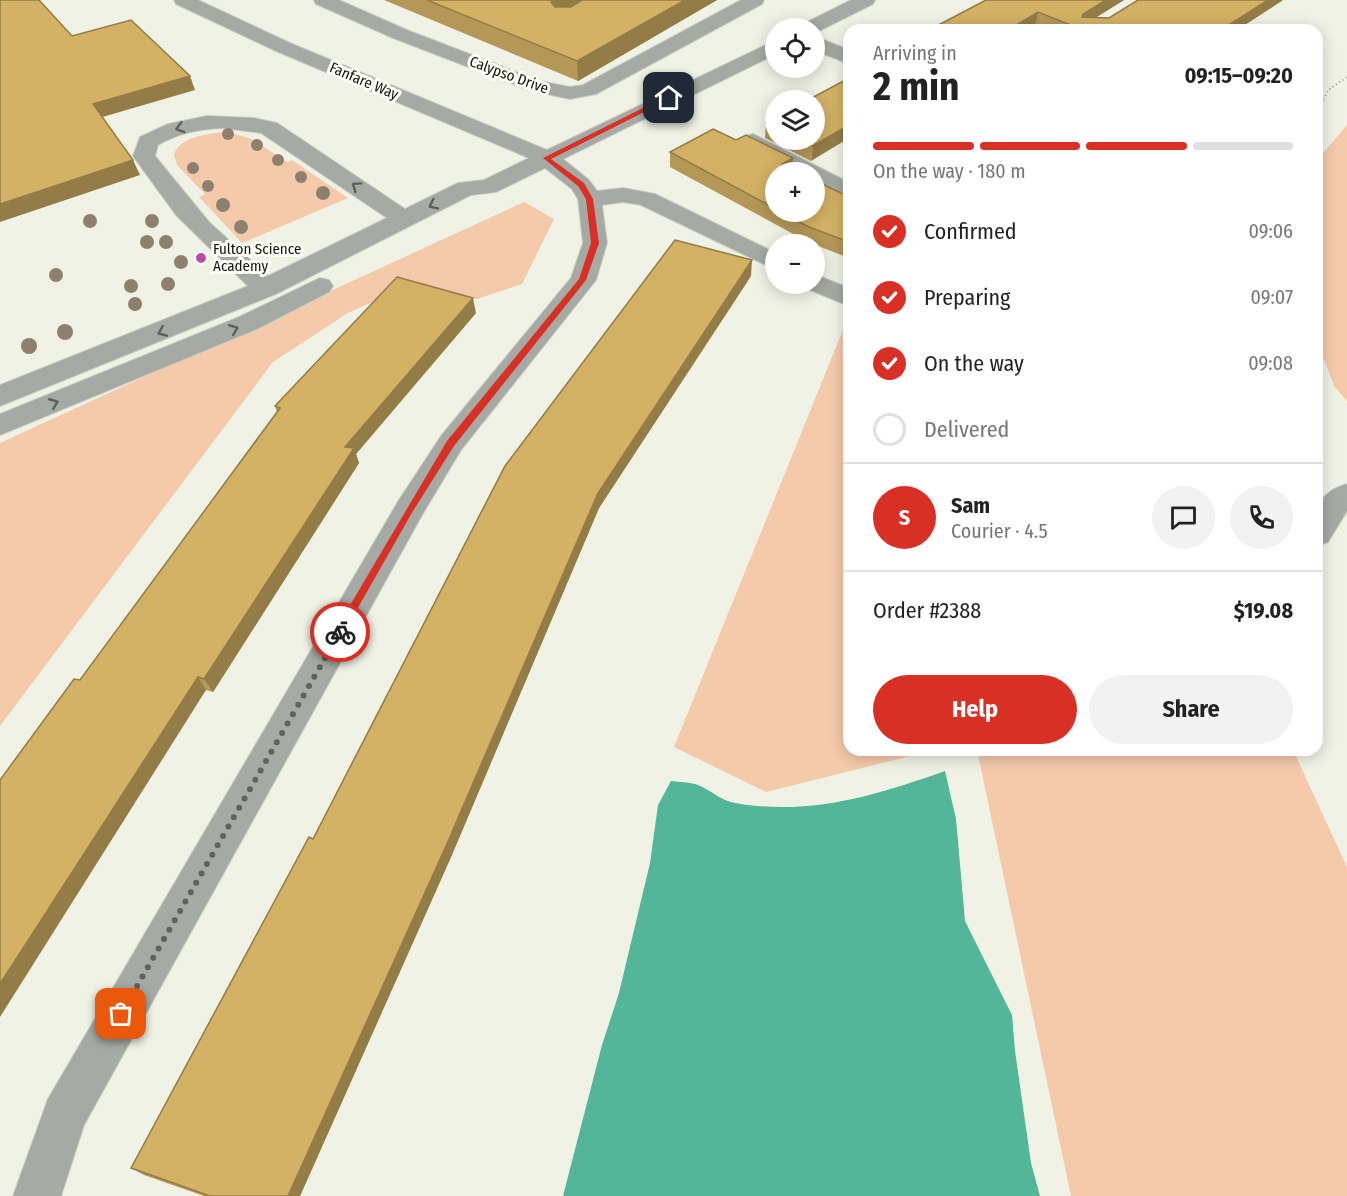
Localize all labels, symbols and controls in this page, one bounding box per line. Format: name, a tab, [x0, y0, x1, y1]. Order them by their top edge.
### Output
map controls	[765, 18, 825, 294]
button: locate	[765, 18, 825, 78]
text: Arriving in	[873, 41, 957, 65]
street label: Calypso Drive	[467, 52, 551, 98]
street label: Fanfare Way	[327, 58, 401, 104]
text: 09:15–09:20	[1184, 62, 1293, 89]
text: 2 min	[873, 64, 959, 110]
pin	[643, 72, 694, 123]
icon: home	[652, 81, 685, 114]
button: layers	[765, 90, 825, 150]
one-way arrow	[175, 121, 185, 133]
text: On the way · 180 m	[873, 159, 1026, 183]
button: +	[765, 162, 825, 222]
one-way arrow	[351, 182, 362, 193]
one-way arrow	[428, 197, 439, 209]
icon: check	[873, 215, 906, 248]
text: Confirmed	[924, 218, 1017, 245]
text: 09:06	[1248, 219, 1293, 243]
button: −	[765, 234, 825, 294]
place label: Fulton Science Academy	[213, 240, 301, 275]
marker: Fulton Science Academy	[194, 251, 208, 265]
icon: check	[873, 281, 906, 314]
text: Preparing	[924, 284, 1010, 311]
text: 09:07	[1251, 285, 1293, 309]
one-way arrow	[228, 324, 239, 336]
one-way arrow	[157, 325, 168, 337]
icon: check	[873, 347, 906, 380]
text: On the way	[924, 350, 1024, 377]
text: 09:08	[1248, 351, 1293, 375]
one-way arrow	[48, 398, 59, 410]
text: Delivered	[924, 416, 1009, 443]
button: chat	[1152, 486, 1215, 549]
button: phone	[1230, 486, 1293, 549]
text: Sam	[951, 492, 990, 519]
text: S	[899, 504, 910, 531]
text: Courier · 4.5	[951, 519, 1048, 543]
text: Order #2388	[873, 597, 981, 624]
text: $19.08	[1234, 597, 1293, 624]
courier	[310, 602, 370, 662]
icon: bike	[324, 616, 357, 649]
button: Help	[873, 675, 1077, 744]
button: Share	[1089, 675, 1293, 744]
pin	[95, 988, 146, 1039]
icon: bag	[104, 997, 137, 1030]

